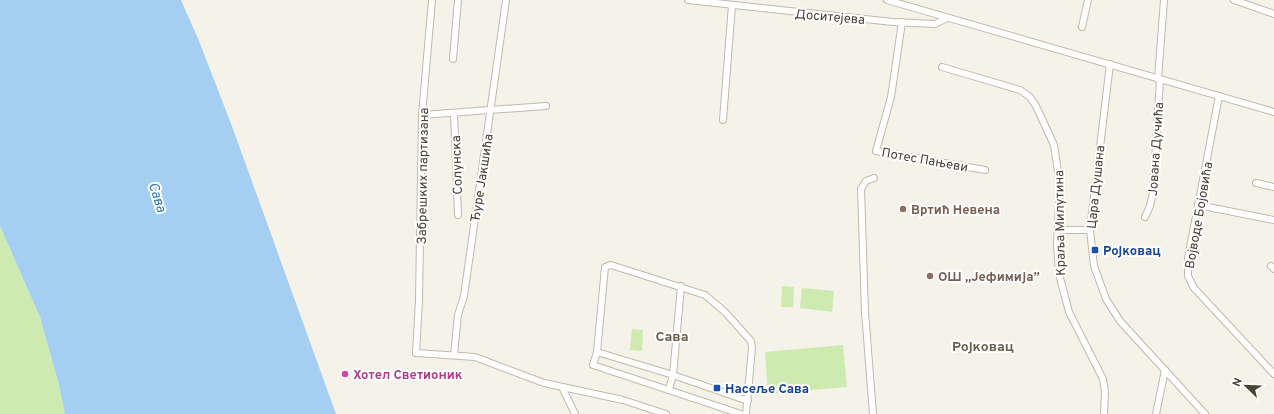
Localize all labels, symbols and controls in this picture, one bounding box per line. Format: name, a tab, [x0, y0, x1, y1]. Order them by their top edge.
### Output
street label: Доситејева	[794, 7, 866, 29]
street label: Јована Дучића	[1146, 102, 1168, 197]
street label: Забрешких партизана	[415, 108, 433, 245]
street label: Ђуре Јакшића	[468, 133, 498, 224]
street label: Солунска	[449, 135, 467, 195]
street label: Потес Пањеви	[880, 145, 969, 176]
street label: Цара Душана	[1085, 145, 1109, 230]
street label: Војводе Бојовића	[1183, 161, 1217, 270]
street label: Краља Милутина	[1052, 170, 1070, 276]
water label: Сава	[144, 180, 170, 215]
place label: Вртић Невена	[911, 203, 1000, 219]
marker: Вртић Невена	[898, 204, 908, 214]
place label: Ројковац	[1103, 244, 1161, 260]
marker: Ројковац	[1090, 245, 1100, 255]
place label: ОШ „Јефимија”	[938, 270, 1040, 286]
marker: ОШ „Јефимија”	[925, 271, 935, 281]
district label: Сава	[656, 329, 688, 346]
district label: Ројковац	[952, 339, 1014, 356]
north arrow	[1226, 366, 1266, 406]
place label: Хотел Светионик	[353, 368, 463, 384]
marker: Хотел Светионик	[340, 369, 350, 379]
text: N	[1230, 376, 1246, 389]
place label: Насеље Сава	[725, 382, 809, 398]
marker: Насеље Сава	[712, 383, 722, 393]

